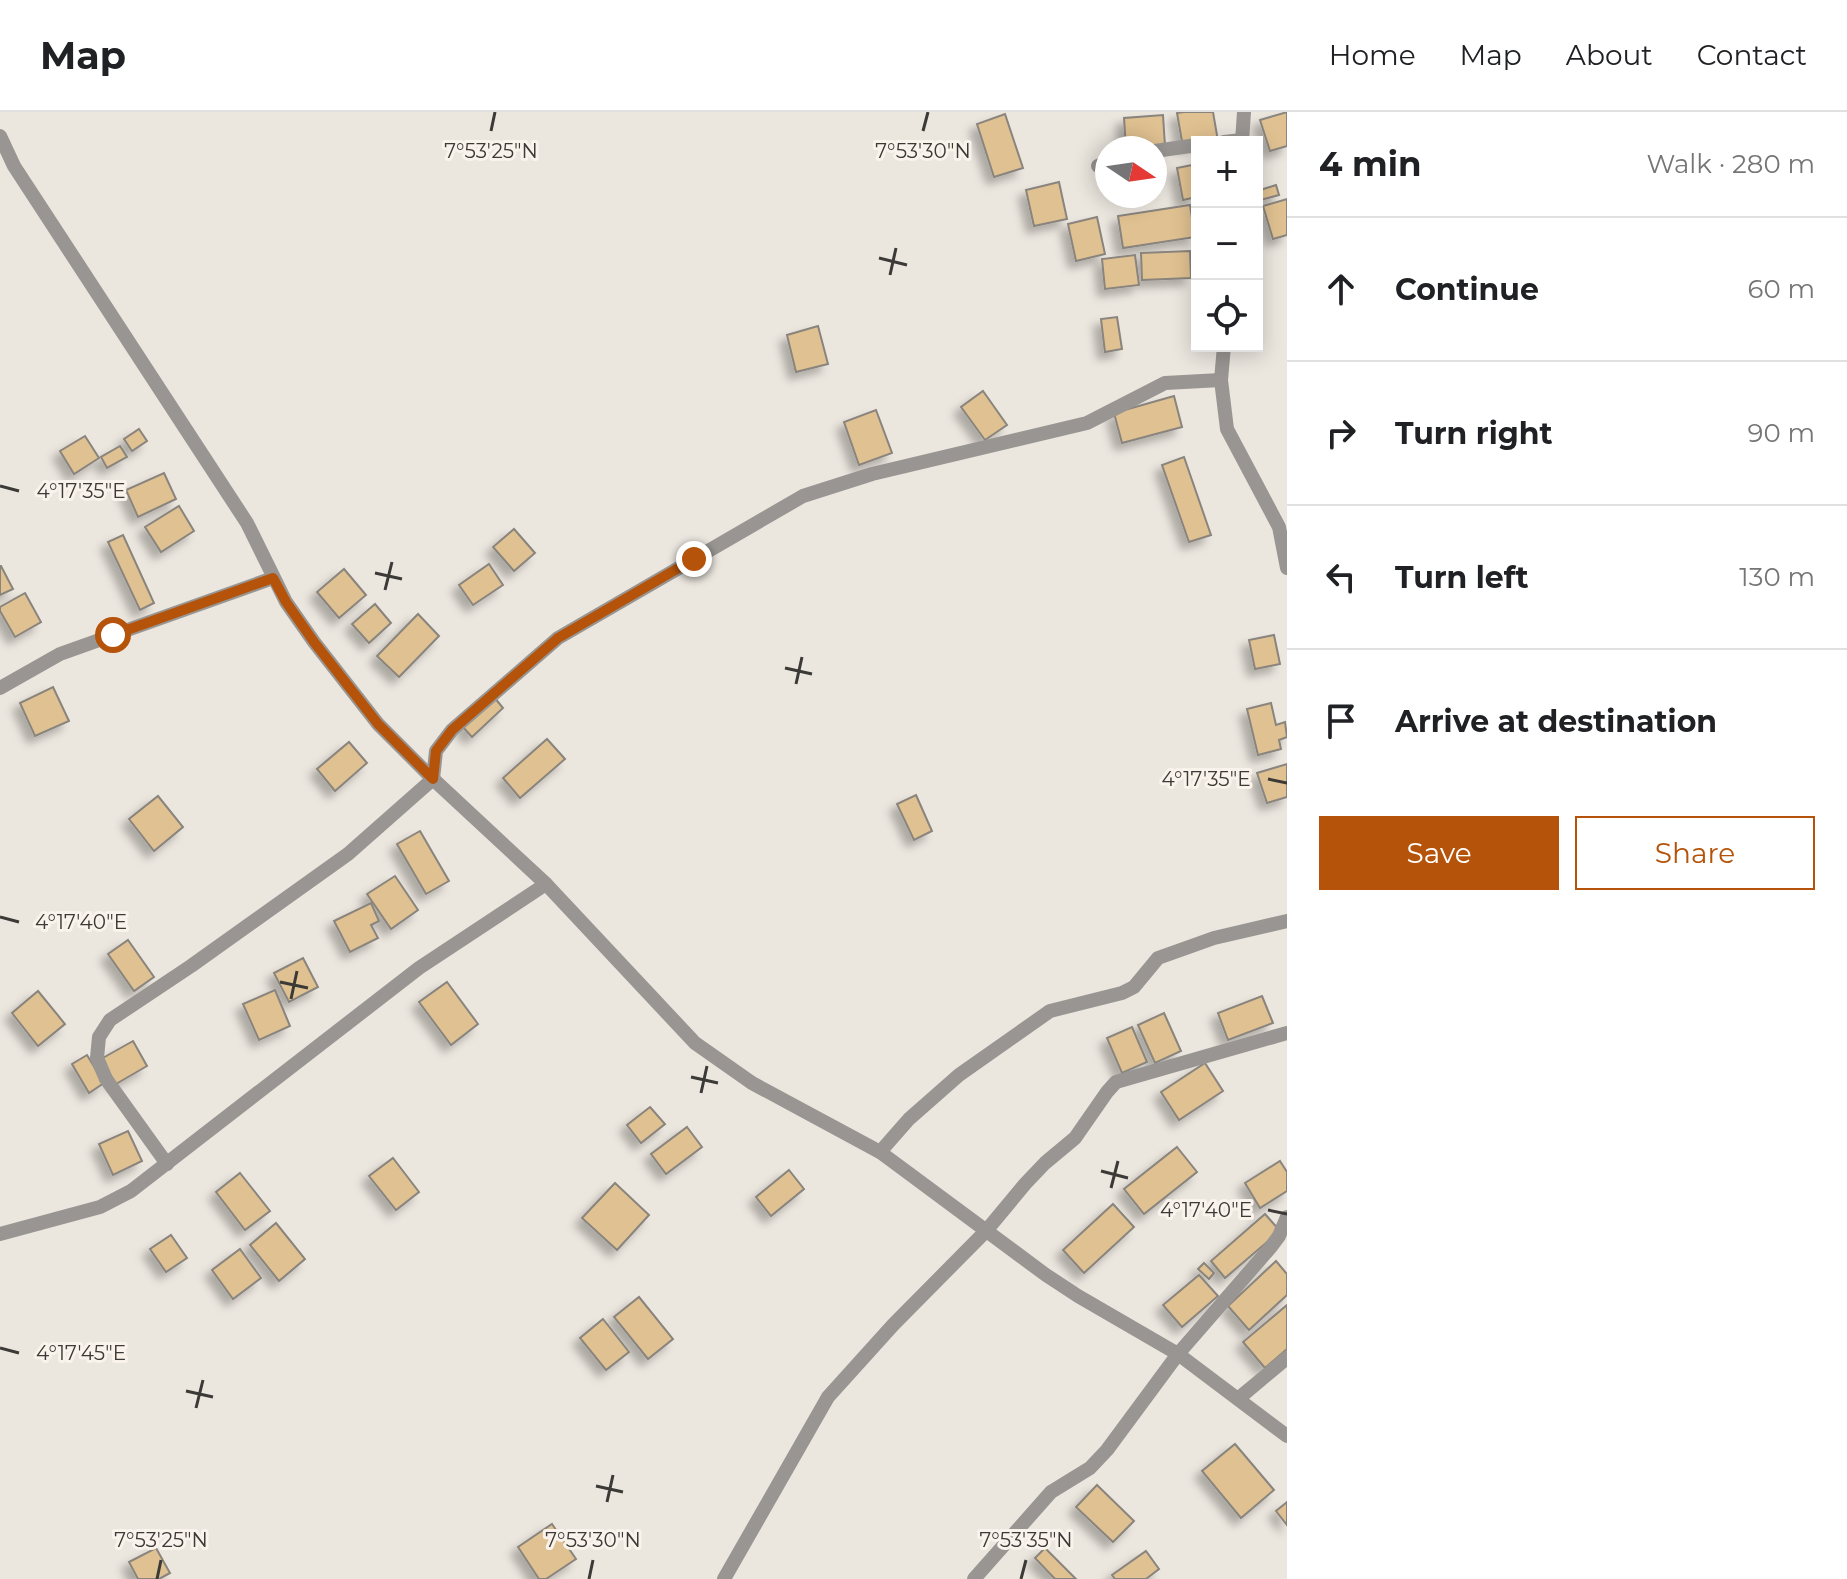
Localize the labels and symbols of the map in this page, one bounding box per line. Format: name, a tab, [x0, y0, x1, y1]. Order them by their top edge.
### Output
north arrow	[1095, 136, 1167, 208]
text: 7°53'25"N	[444, 139, 538, 163]
text: 7°53'30"N	[875, 139, 971, 163]
text: 4°17'35"E	[36, 479, 126, 503]
route end	[676, 541, 712, 577]
route start	[95, 617, 131, 653]
text: 4°17'35"E	[1161, 767, 1251, 791]
text: 4°17'40"E	[35, 910, 127, 934]
text: 4°17'40"E	[1160, 1198, 1252, 1222]
text: 4°17'45"E	[36, 1341, 126, 1365]
text: 7°53'25"N	[114, 1528, 208, 1552]
text: 7°53'30"N	[545, 1528, 641, 1552]
text: 7°53'35"N	[979, 1528, 1073, 1552]

